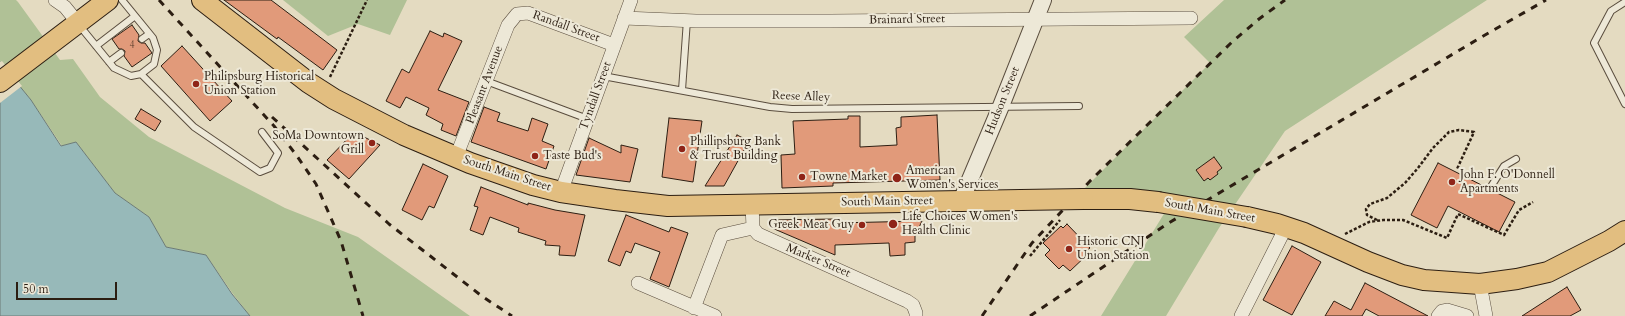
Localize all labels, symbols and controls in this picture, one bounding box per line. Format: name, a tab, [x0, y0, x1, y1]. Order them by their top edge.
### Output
street label: Randall Street	[531, 8, 601, 46]
street label: Brainard Street	[869, 12, 945, 28]
house number: 4	[129, 40, 135, 52]
street label: Pleasant Avenue	[463, 44, 507, 126]
street label: Tyndall Street	[577, 60, 615, 132]
street label: Hudson Street	[983, 65, 1023, 137]
place label: Philipsburg Historical Union Station	[204, 70, 314, 98]
marker: Philipsburg Historical Union Station	[191, 79, 201, 89]
street label: Reese Alley	[772, 89, 830, 105]
place label: SoMa Downtown Grill	[272, 129, 364, 157]
place label: Phillipsburg Bank & Trust Building	[690, 135, 781, 163]
marker: SoMa Downtown Grill	[367, 138, 377, 148]
marker: Phillipsburg Bank & Trust Building	[677, 144, 687, 154]
place label: Taste Bud's	[543, 149, 601, 163]
marker: Taste Bud's	[530, 151, 540, 161]
street label: South Main Street	[461, 153, 553, 195]
place label: American Women's Services	[906, 164, 998, 192]
place label: John F. O'Donnell Apartments	[1460, 168, 1555, 196]
place label: Towne Market	[810, 170, 887, 184]
marker: Towne Market	[797, 172, 807, 182]
marker: American Women's Services	[891, 172, 903, 184]
marker: John F. O'Donnell Apartments	[1447, 177, 1457, 187]
street label: South Main Street	[841, 194, 933, 210]
street label: South Main Street	[1164, 196, 1256, 226]
place label: Life Choices Women's Health Clinic	[902, 210, 1018, 238]
place label: Greek Meat Guy	[768, 218, 854, 232]
marker: Life Choices Women's Health Clinic	[887, 218, 899, 230]
marker: Greek Meat Guy	[857, 220, 867, 230]
place label: Historic CNJ Union Station	[1077, 235, 1149, 263]
street label: Market Street	[784, 241, 852, 281]
marker: Historic CNJ Union Station	[1064, 244, 1074, 254]
scale bar	[18, 274, 119, 300]
text: 50 m	[23, 281, 49, 297]

